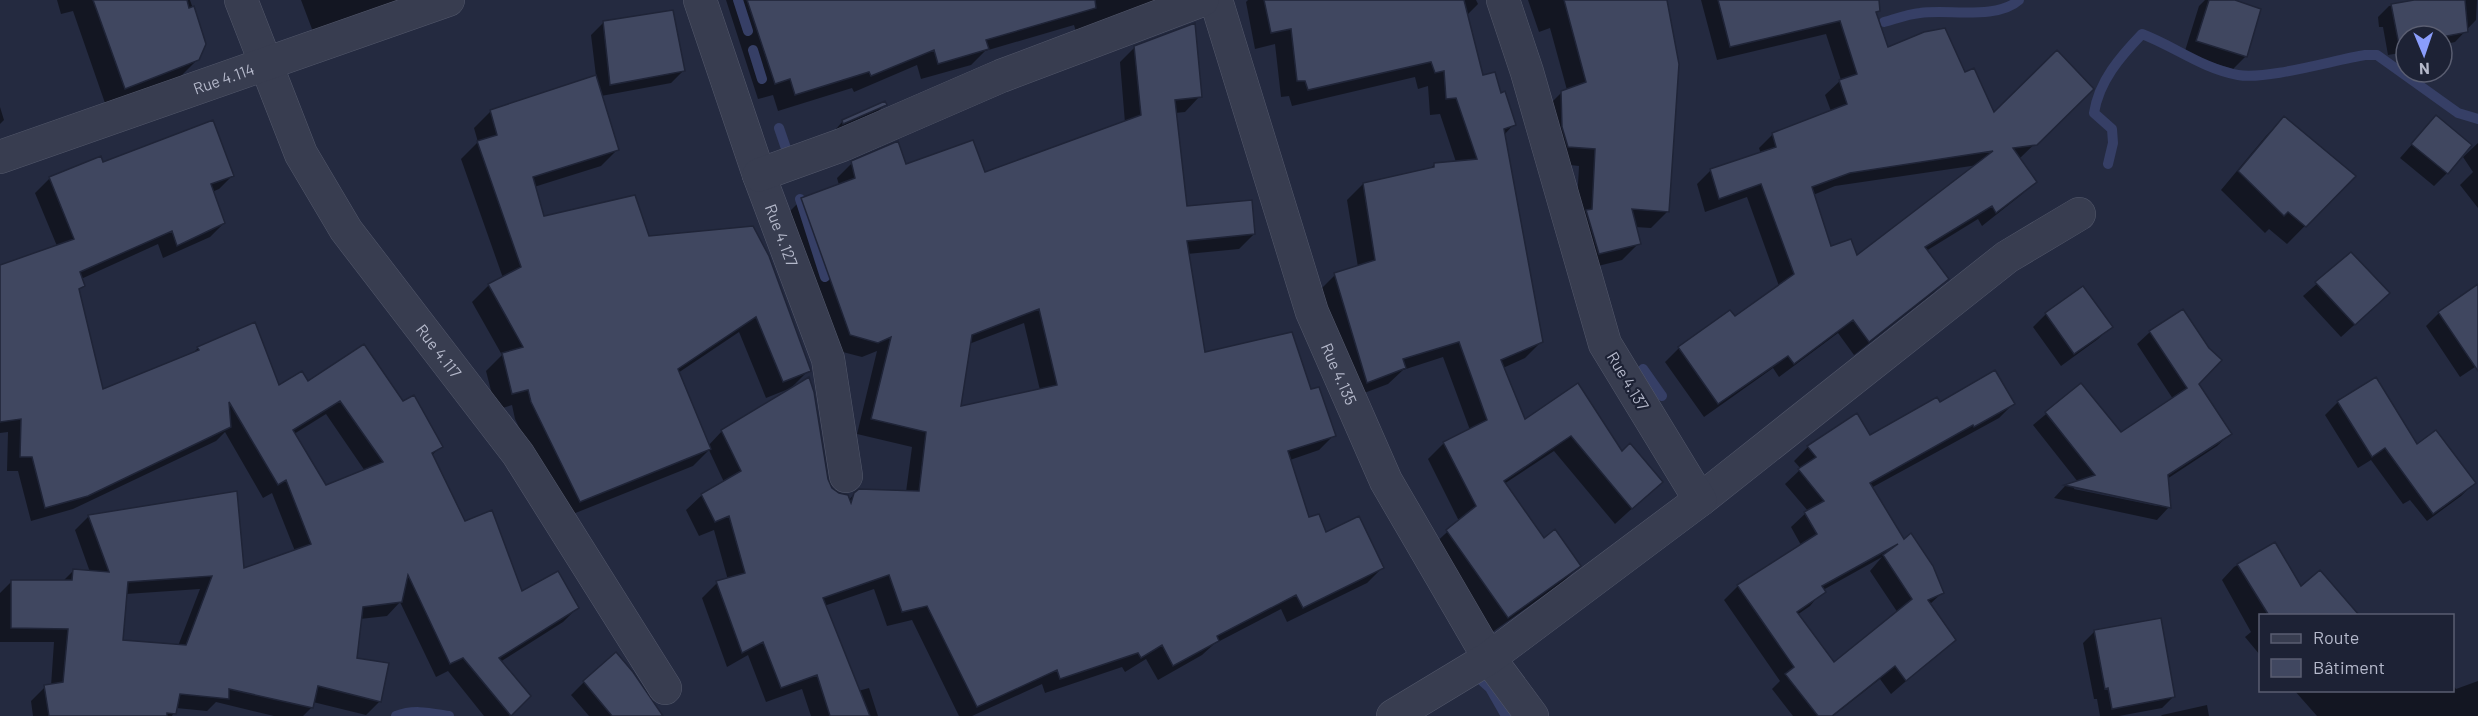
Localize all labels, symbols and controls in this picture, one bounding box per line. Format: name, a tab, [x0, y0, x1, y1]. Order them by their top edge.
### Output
north arrow	[2394, 24, 2454, 84]
street label: Rue 4.114	[190, 59, 257, 98]
text: N	[2419, 60, 2430, 79]
street label: Rue 4.127	[762, 201, 803, 269]
street label: Rue 4.117	[413, 320, 466, 381]
street label: Rue 4.135	[1318, 340, 1361, 407]
street label: Rue 4.137	[1604, 348, 1653, 414]
legend	[2259, 614, 2454, 692]
text: Route	[2313, 626, 2359, 648]
text: Bâtiment	[2313, 656, 2385, 678]

